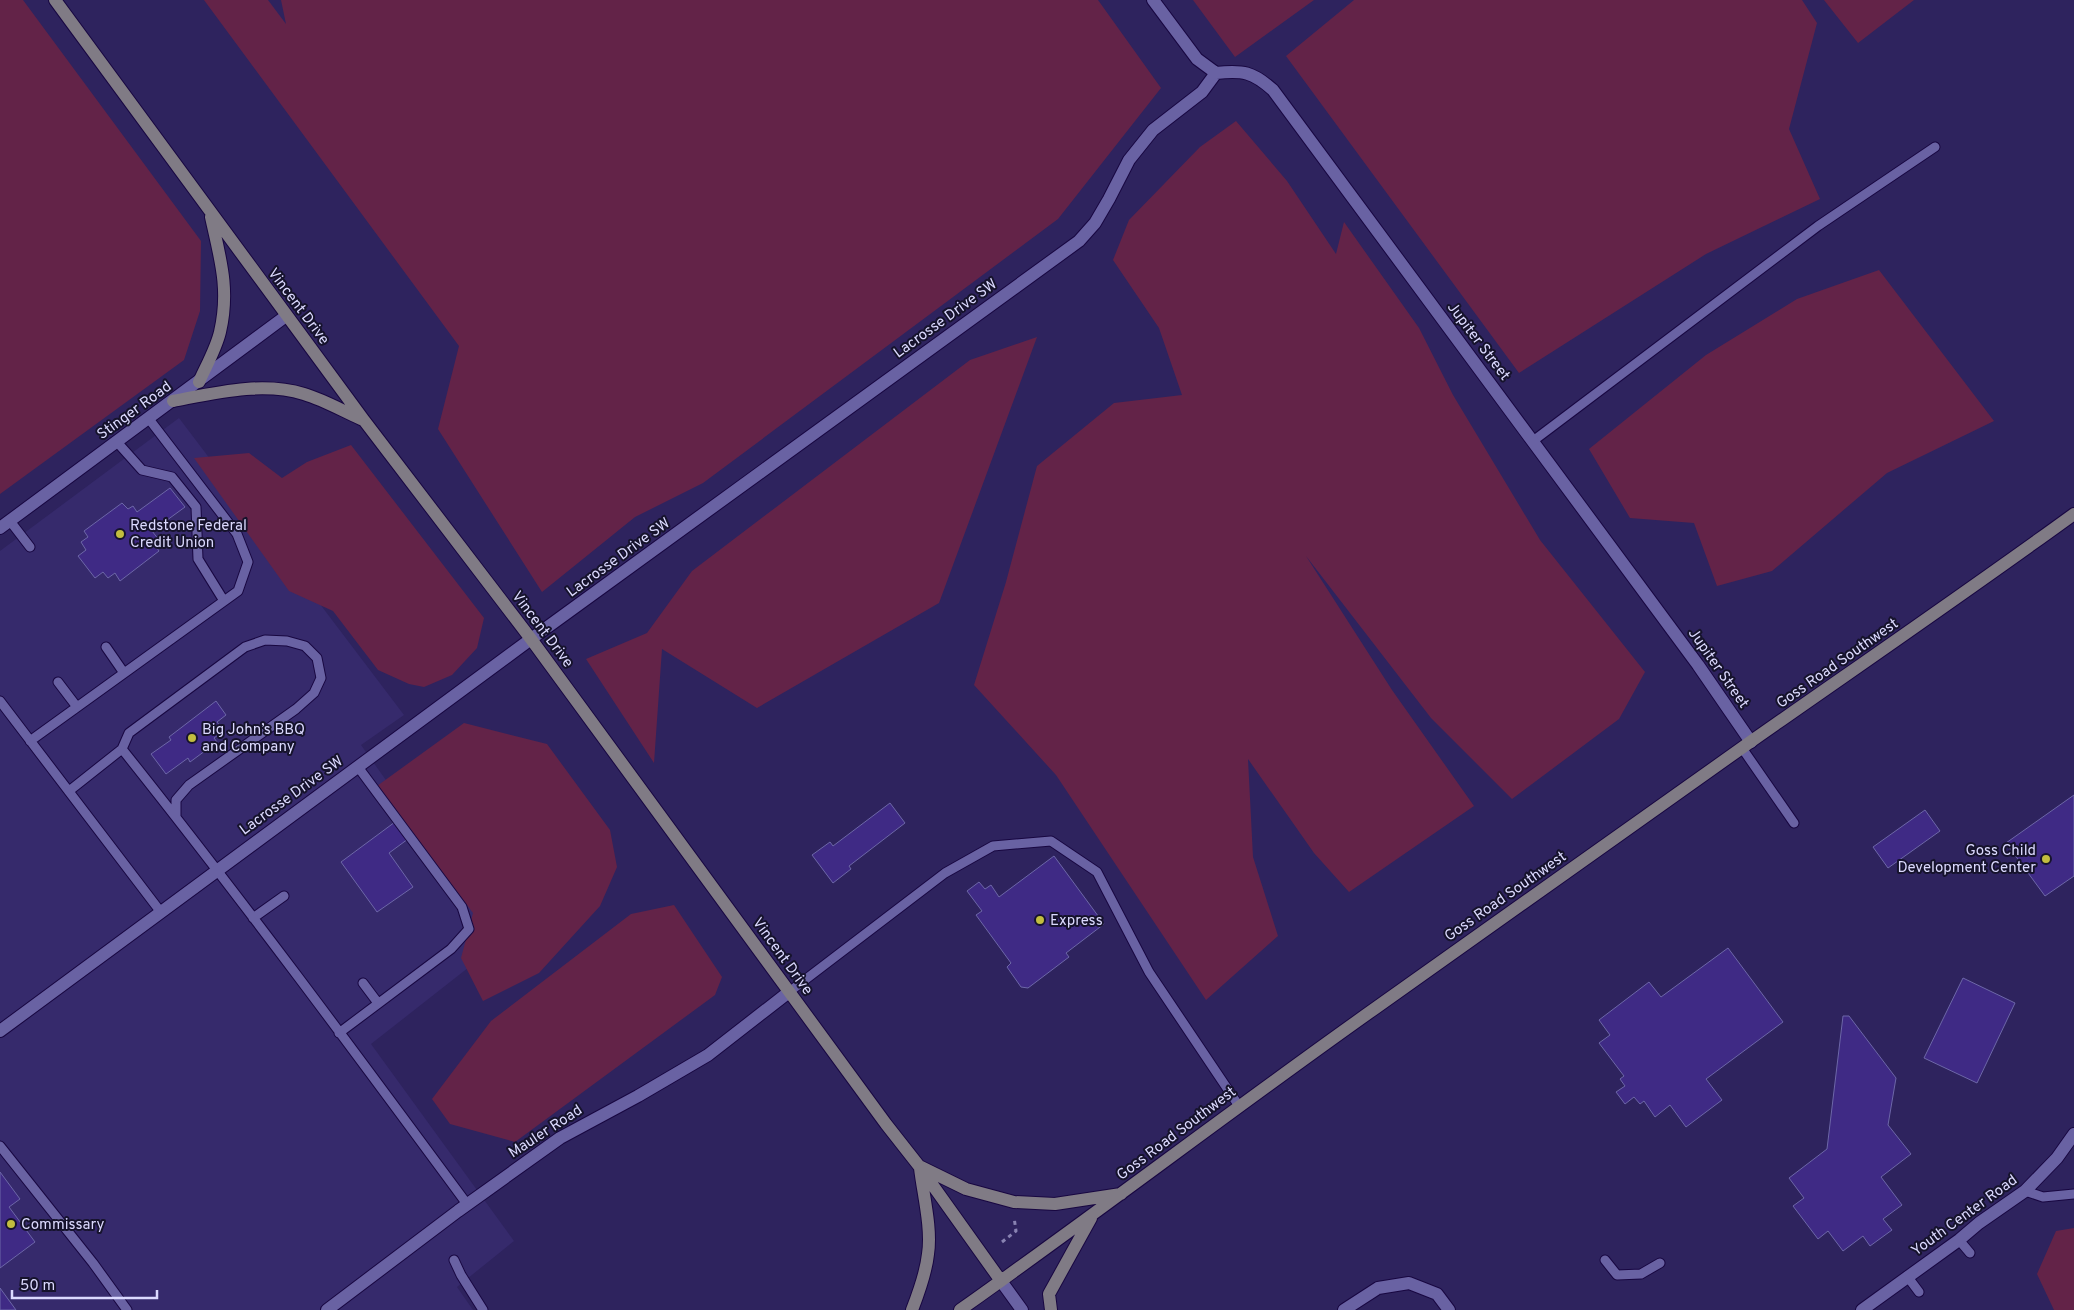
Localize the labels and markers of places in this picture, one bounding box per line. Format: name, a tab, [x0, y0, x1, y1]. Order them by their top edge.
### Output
place label: Redstone Federal Credit Union	[130, 517, 247, 553]
marker: Redstone Federal Credit Union	[114, 528, 126, 540]
place label: Big John’s BBQ and Company	[202, 721, 305, 757]
marker: Big John’s BBQ and Company	[186, 732, 198, 744]
place label: Goss Child Development Center	[1897, 842, 2036, 878]
marker: Goss Child Development Center	[2040, 853, 2052, 865]
place label: Express	[1050, 912, 1103, 931]
marker: Express	[1034, 914, 1046, 926]
place label: Commissary	[21, 1216, 104, 1235]
marker: Commissary	[5, 1218, 17, 1230]

